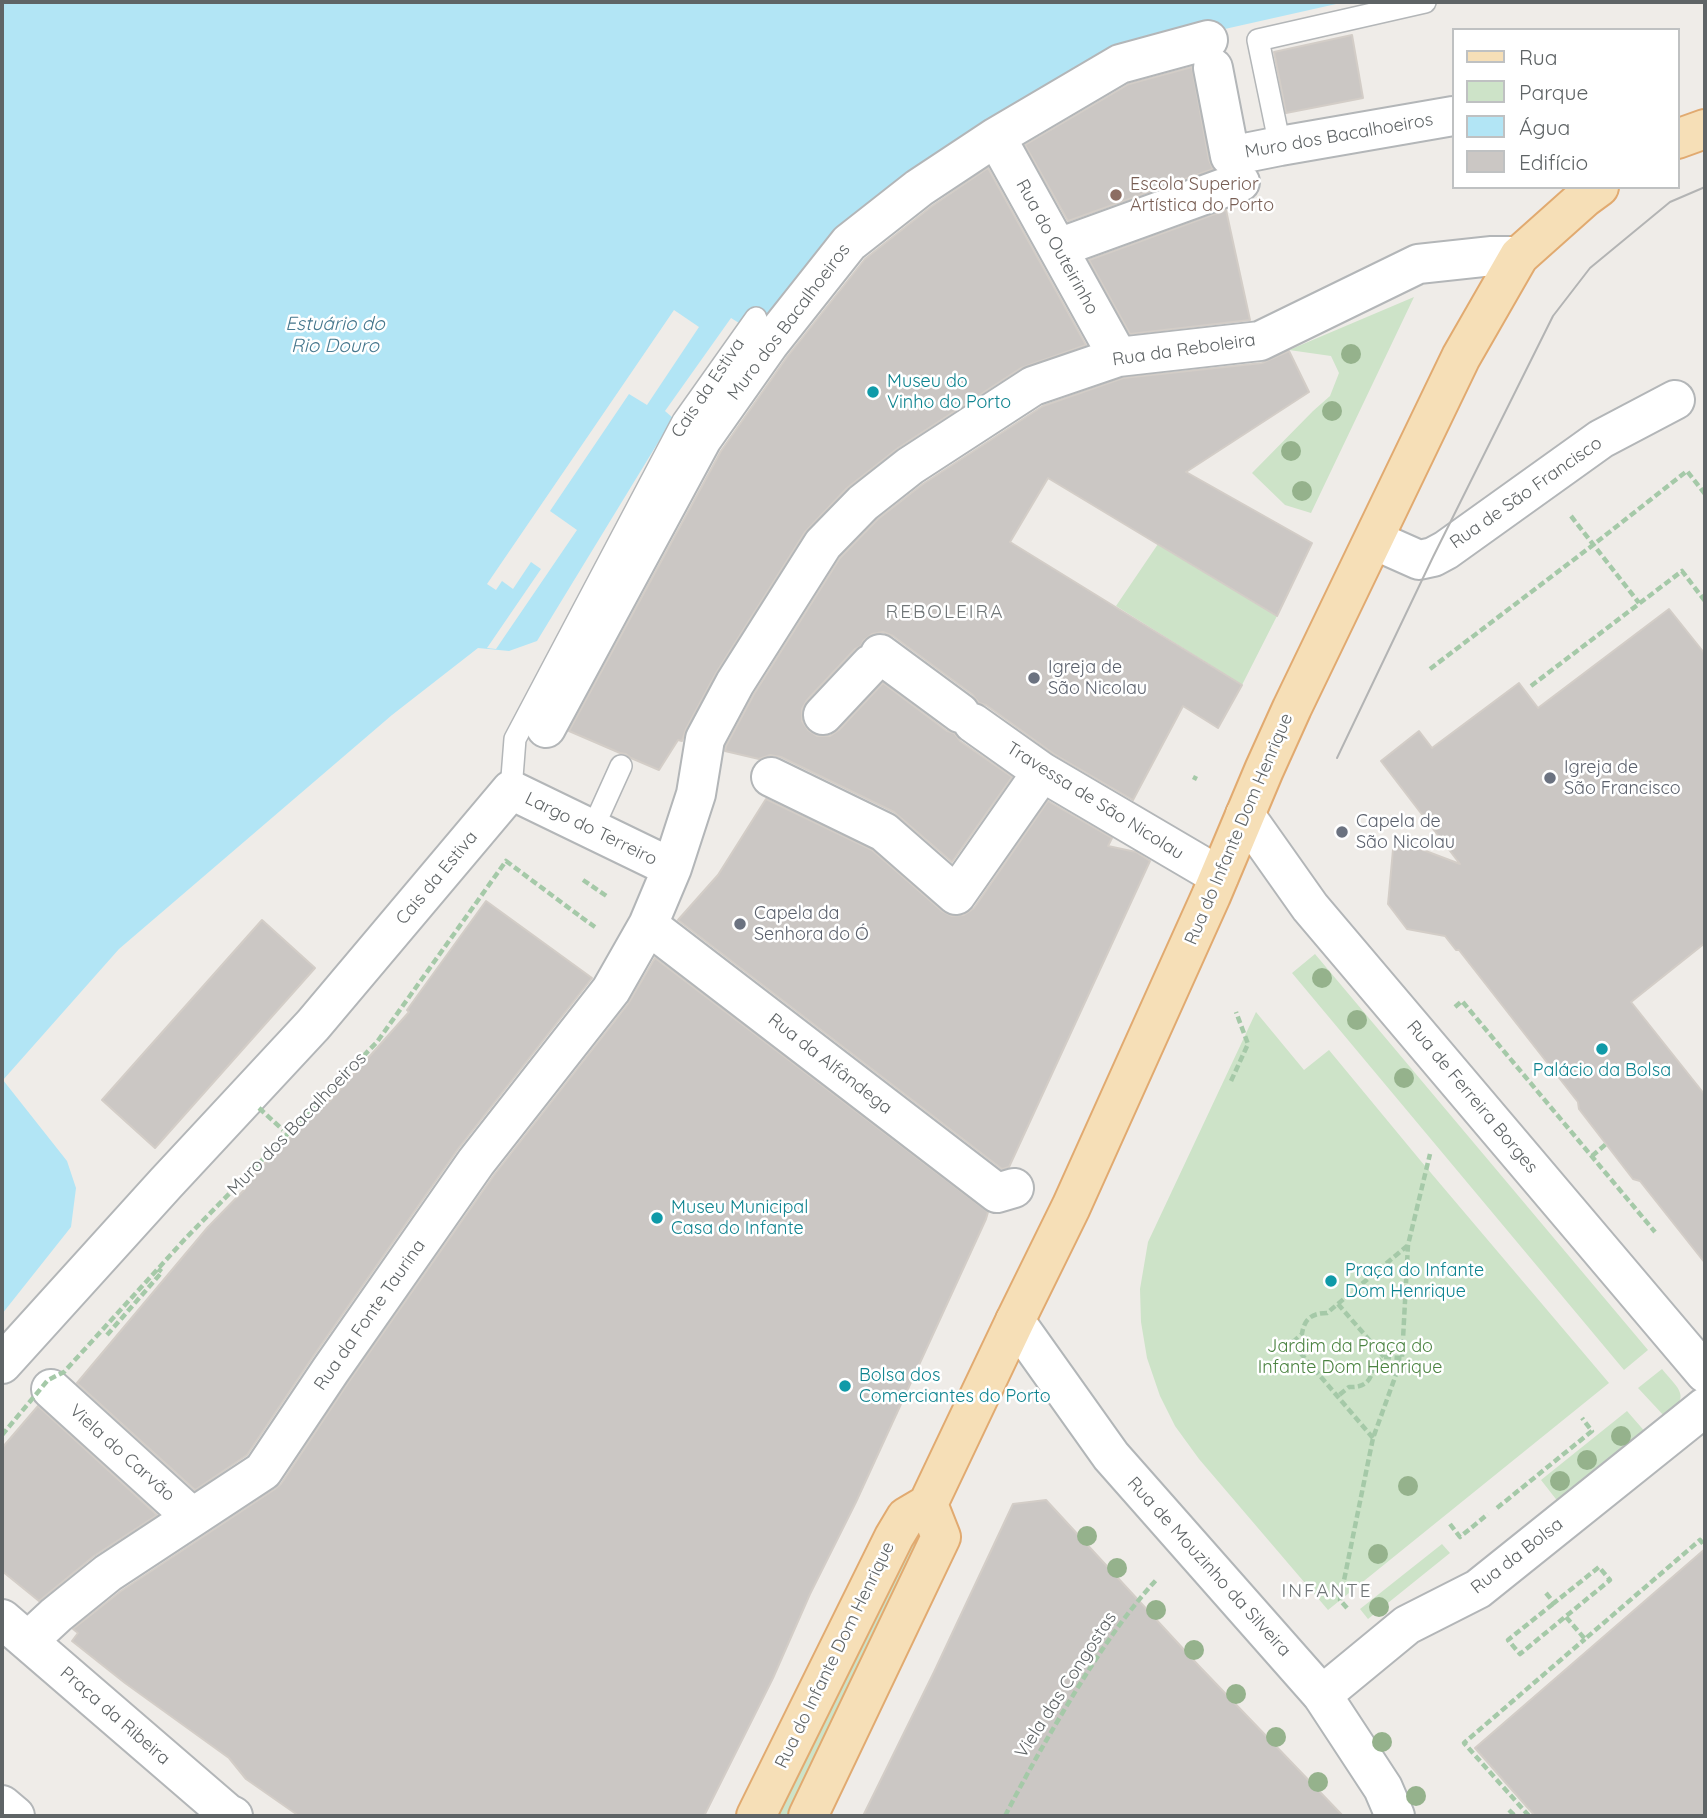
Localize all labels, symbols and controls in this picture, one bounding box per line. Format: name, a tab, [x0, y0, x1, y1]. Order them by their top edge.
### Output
legend	[1452, 28, 1679, 189]
text: Rua	[1519, 44, 1558, 70]
text: Parque	[1519, 79, 1588, 105]
street label: Muro dos Bacalhoeiros	[1243, 109, 1435, 163]
text: Água	[1519, 114, 1570, 140]
text: Edifício	[1519, 149, 1588, 175]
place label: Escola Superior Artística do Porto	[1130, 174, 1274, 216]
street label: Rua do Outeirinho	[1011, 176, 1103, 318]
marker: Escola Superior Artística do Porto	[1108, 187, 1124, 203]
street label: Muro dos Bacalhoeiros	[723, 239, 855, 405]
water label: Estuário do Rio Douro	[285, 313, 385, 357]
street label: Rua da Reboleira	[1111, 329, 1257, 371]
street label: Cais da Estiva	[667, 334, 749, 442]
place label: Museu do Vinho do Porto	[887, 371, 1011, 414]
marker: Museu do Vinho do Porto	[865, 384, 881, 400]
street label: Rua de São Francisco	[1446, 432, 1606, 554]
district label: REBOLEIRA	[887, 601, 1003, 623]
place label: Igreja de São Nicolau	[1048, 657, 1147, 700]
marker: Igreja de São Nicolau	[1026, 670, 1042, 686]
street label: Rua do Infante Dom Henrique	[1180, 710, 1298, 948]
street label: Travessa de São Nicolau	[1002, 738, 1188, 864]
place label: Igreja de São Francisco	[1564, 757, 1681, 800]
marker: Igreja de São Francisco	[1542, 770, 1558, 786]
street label: Largo do Terreiro	[521, 788, 661, 870]
place label: Capela de São Nicolau	[1356, 811, 1455, 854]
marker: Capela de São Nicolau	[1334, 824, 1350, 840]
street label: Cais da Estiva	[392, 827, 482, 929]
place label: Capela da Senhora do Ó	[754, 903, 869, 946]
marker: Capela da Senhora do Ó	[732, 916, 748, 932]
street label: Rua da Alfândega	[764, 1009, 896, 1119]
street label: Rua de Ferreira Borges	[1402, 1016, 1542, 1178]
marker: Palácio da Bolsa	[1594, 1041, 1610, 1057]
street label: Muro dos Bacalhoeiros	[223, 1048, 371, 1200]
place label: Palácio da Bolsa	[1533, 1060, 1671, 1082]
place label: Museu Municipal Casa do Infante	[671, 1197, 808, 1240]
marker: Museu Municipal Casa do Infante	[649, 1210, 665, 1226]
street label: Rua da Fonte Taurina	[310, 1235, 430, 1395]
place label: Praça do Infante Dom Henrique	[1345, 1260, 1484, 1302]
marker: Praça do Infante Dom Henrique	[1323, 1273, 1339, 1289]
park label: Jardim da Praça do Infante Dom Henrique	[1258, 1336, 1442, 1378]
place label: Bolsa dos Comerciantes do Porto	[859, 1365, 1051, 1408]
marker: Bolsa dos Comerciantes do Porto	[837, 1378, 853, 1394]
street label: Viela do Carvão	[65, 1400, 179, 1506]
street label: Rua de Mouzinho da Silveira	[1123, 1473, 1295, 1661]
street label: Rua da Bolsa	[1467, 1513, 1567, 1599]
street label: Rua do Infante Dom Henrique	[771, 1538, 899, 1772]
district label: INFANTE	[1282, 1580, 1372, 1602]
street label: Viela das Congostas	[1011, 1608, 1121, 1762]
street label: Praça da Ribeira	[56, 1662, 174, 1770]

